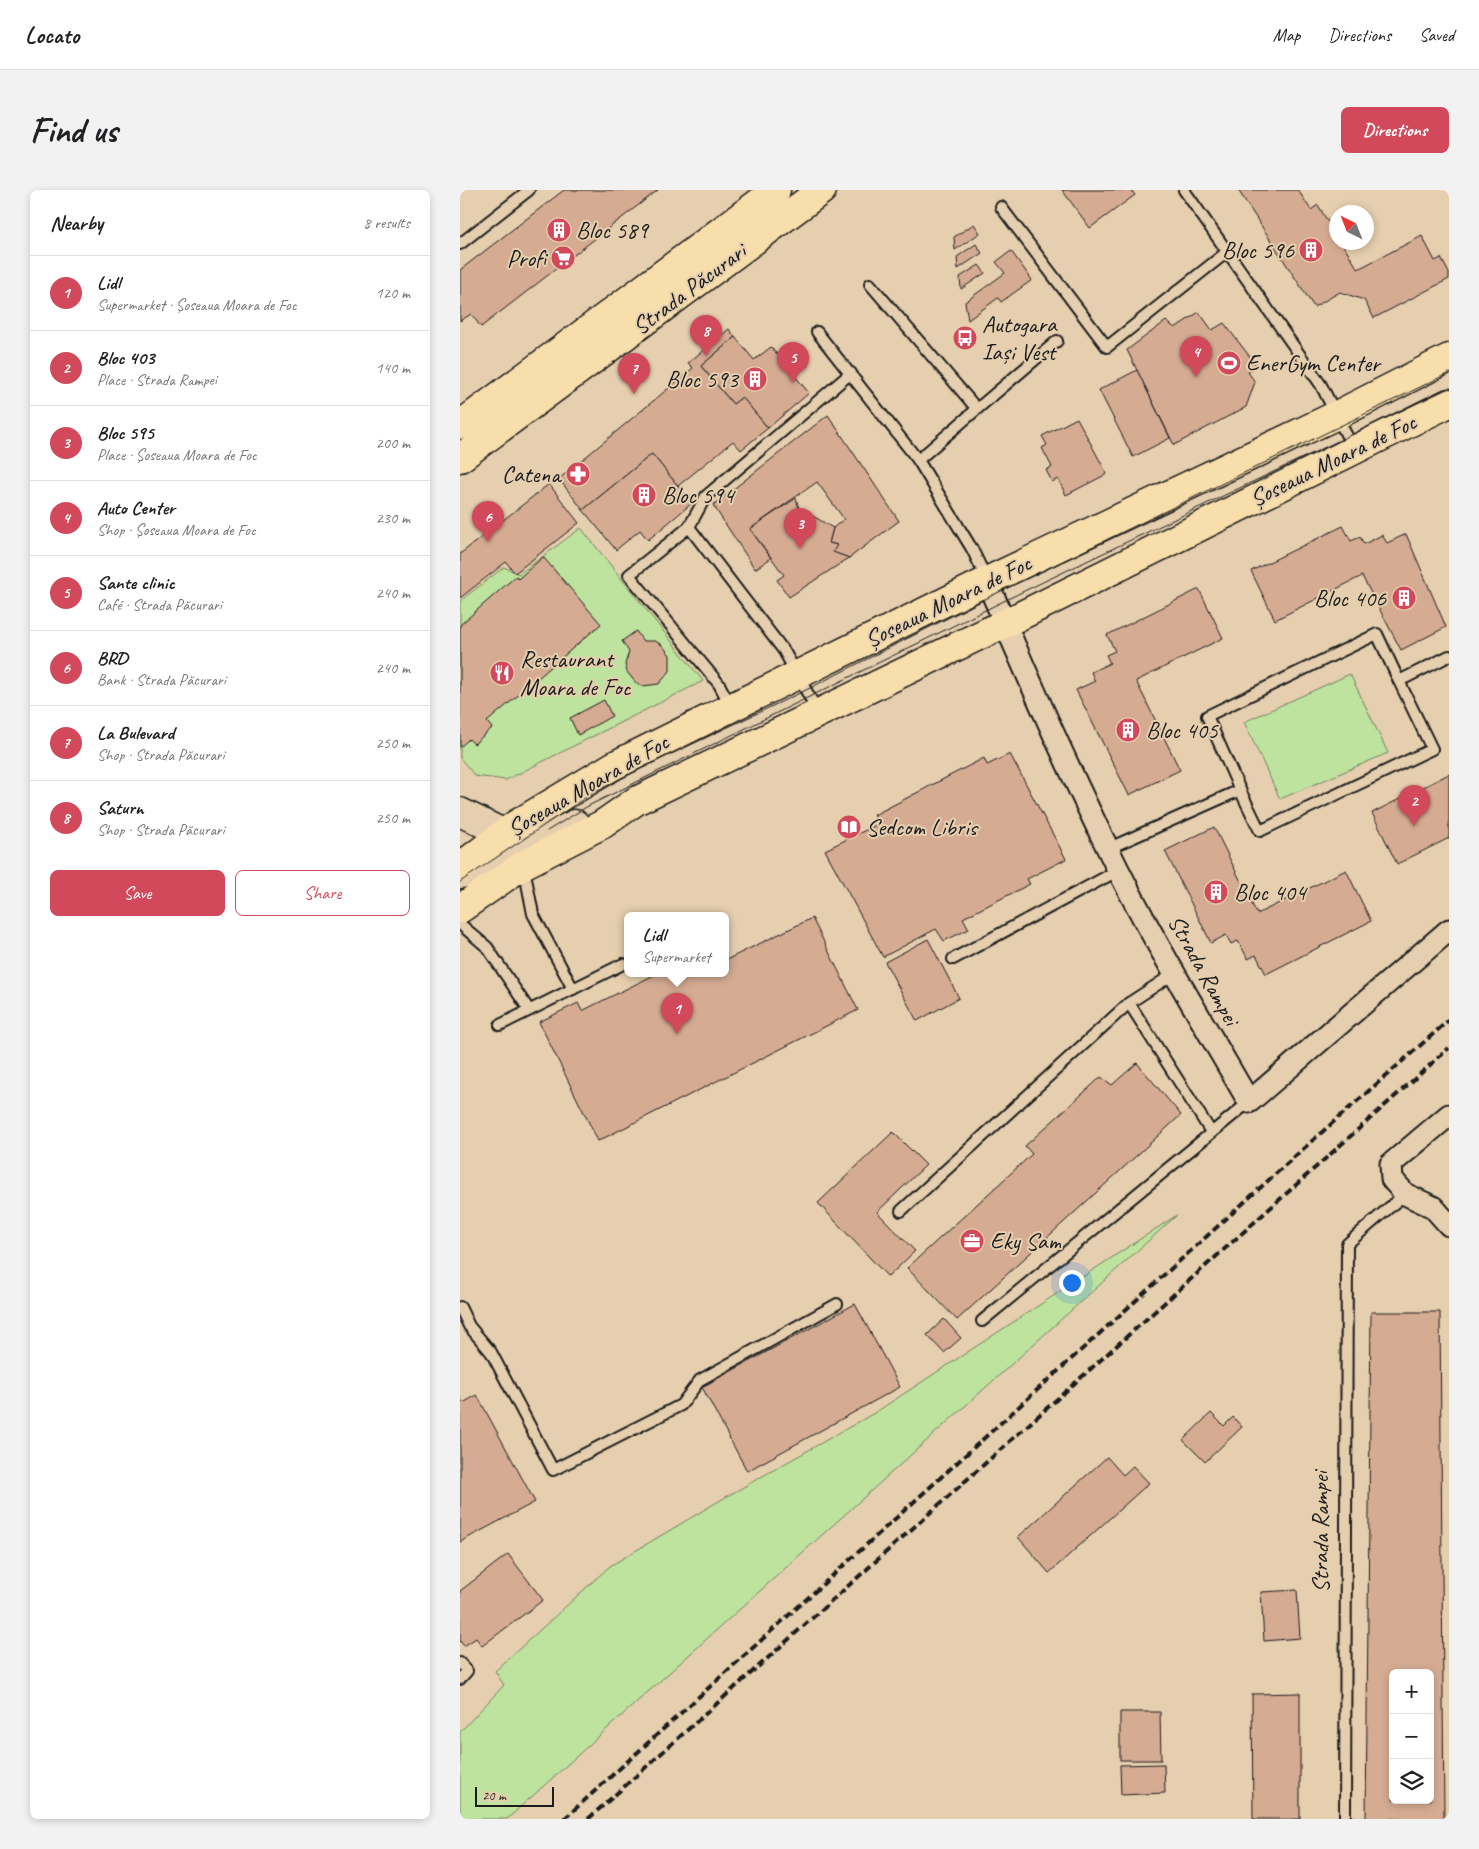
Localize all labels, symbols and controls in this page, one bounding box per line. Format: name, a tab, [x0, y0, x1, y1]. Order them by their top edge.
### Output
text: Locato	[25, 20, 79, 50]
text: Map	[1273, 24, 1300, 46]
text: Directions	[1328, 24, 1391, 46]
text: Saved	[1419, 24, 1454, 46]
button: Directions	[1341, 107, 1449, 153]
text: Find us	[30, 108, 117, 153]
north arrow	[1329, 205, 1374, 250]
text: Nearby	[50, 210, 103, 236]
text: 8 results	[363, 213, 410, 233]
place label: Bloc 589	[576, 215, 650, 245]
building icon: Bloc 589	[546, 217, 572, 243]
street label: Strada Păcurari	[626, 234, 755, 341]
place label: Bloc 596	[1222, 235, 1295, 265]
building icon: Bloc 596	[1298, 237, 1324, 263]
place label: Profi	[507, 243, 549, 273]
supermarket icon: Profi	[550, 245, 576, 271]
text: Lidl	[97, 271, 120, 295]
text: 1	[62, 283, 70, 303]
text: 120 m	[376, 283, 410, 303]
text: Supermarket · Șoseaua Moara de Foc	[97, 295, 297, 315]
place label: Autogara Iași Vest	[982, 309, 1058, 367]
pin: 8	[690, 315, 722, 356]
bus stop icon: Autogara Iași Vest	[952, 325, 978, 351]
pin: 4	[1180, 336, 1212, 377]
pin: 5	[777, 342, 809, 383]
text: Bloc 403	[97, 346, 154, 370]
place label: EnerGym Center	[1246, 348, 1382, 378]
sports icon: EnerGym Center	[1216, 350, 1242, 376]
pin: 7	[618, 353, 650, 394]
text: 2	[62, 358, 70, 378]
text: 140 m	[376, 358, 410, 378]
place label: Bloc 593	[666, 364, 740, 394]
building icon: Bloc 593	[742, 366, 768, 392]
text: Place · Strada Rampei	[97, 370, 217, 390]
street label: Șoseaua Moara de Foc	[1245, 406, 1422, 513]
text: Bloc 595	[97, 421, 154, 445]
text: 3	[62, 433, 70, 453]
text: 200 m	[376, 433, 410, 453]
text: Place · Șoseaua Moara de Foc	[97, 445, 257, 465]
place label: Catena	[502, 459, 562, 489]
pharmacy icon: Catena	[565, 461, 591, 487]
place label: Bloc 594	[662, 480, 736, 510]
building icon: Bloc 594	[631, 482, 657, 508]
text: Auto Center	[97, 496, 175, 520]
pin: 6	[472, 501, 504, 542]
text: 4	[62, 508, 70, 528]
text: 230 m	[376, 508, 410, 528]
pin: 3	[784, 508, 816, 549]
text: Shop · Șoseaua Moara de Foc	[97, 520, 256, 540]
street label: Șoseaua Moara de Foc	[860, 547, 1037, 654]
text: Sante clinic	[97, 571, 175, 595]
text: 5	[63, 583, 69, 603]
text: 240 m	[376, 583, 410, 603]
place label: Bloc 406	[1314, 583, 1387, 613]
building icon: Bloc 406	[1391, 585, 1417, 611]
text: Café · Strada Păcurari	[97, 595, 222, 615]
place label: Restaurant Moara de Foc	[520, 644, 632, 702]
text: BRD	[97, 646, 128, 670]
text: 6	[62, 658, 70, 678]
text: 240 m	[376, 658, 410, 678]
restaurant icon: Restaurant Moara de Foc	[489, 660, 515, 686]
text: Bank · Strada Păcurari	[97, 670, 226, 690]
place label: Bloc 405	[1146, 715, 1219, 745]
building icon: Bloc 405	[1115, 717, 1141, 743]
text: La Bulevard	[97, 721, 174, 745]
street label: Șoseaua Moara de Foc	[502, 726, 675, 843]
text: 7	[62, 733, 70, 753]
text: 250 m	[376, 733, 410, 753]
text: Shop · Strada Păcurari	[97, 745, 225, 765]
pin: 2	[1398, 785, 1430, 826]
text: Saturn	[97, 796, 144, 820]
text: 8	[62, 808, 70, 828]
text: 250 m	[376, 808, 410, 828]
place label: Sedcom Libris	[866, 812, 979, 842]
library icon: Sedcom Libris	[836, 814, 862, 840]
text: Shop · Strada Păcurari	[97, 820, 225, 840]
button: Save	[50, 870, 225, 916]
button: Share	[235, 870, 410, 916]
place label: Bloc 404	[1234, 877, 1308, 907]
building icon: Bloc 404	[1203, 879, 1229, 905]
street label: Strada Rampei	[1161, 910, 1248, 1033]
popup	[624, 912, 729, 977]
text: Lidl	[642, 923, 666, 947]
text: Supermarket	[642, 947, 711, 967]
pin: 1	[661, 993, 693, 1034]
place label: Eky Sam	[990, 1226, 1061, 1256]
office icon: Eky Sam	[959, 1228, 985, 1254]
your location	[1059, 1270, 1085, 1296]
street label: Strada Rampei	[1305, 1469, 1335, 1593]
map controls	[1389, 1669, 1434, 1804]
button: +	[1389, 1669, 1434, 1714]
button: −	[1389, 1714, 1434, 1759]
button: layers	[1389, 1759, 1434, 1804]
scale bar	[475, 1784, 554, 1807]
text: 20 m	[482, 1787, 506, 1804]

